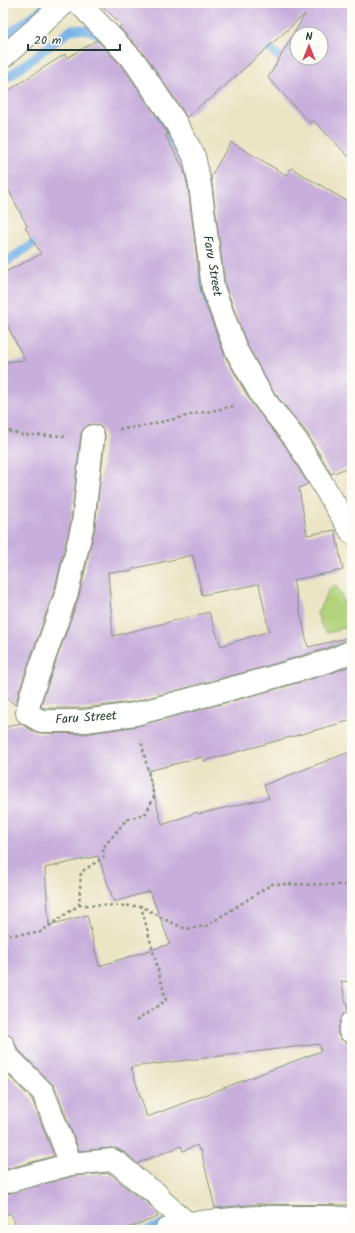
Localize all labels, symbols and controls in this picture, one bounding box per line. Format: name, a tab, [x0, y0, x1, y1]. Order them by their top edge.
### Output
scale bar	[28, 26, 120, 52]
north arrow	[289, 26, 329, 66]
text: N	[306, 28, 313, 46]
text: 20 m	[34, 31, 62, 50]
street label: Faru Street	[196, 234, 228, 299]
street label: Faru Street	[55, 705, 118, 731]

